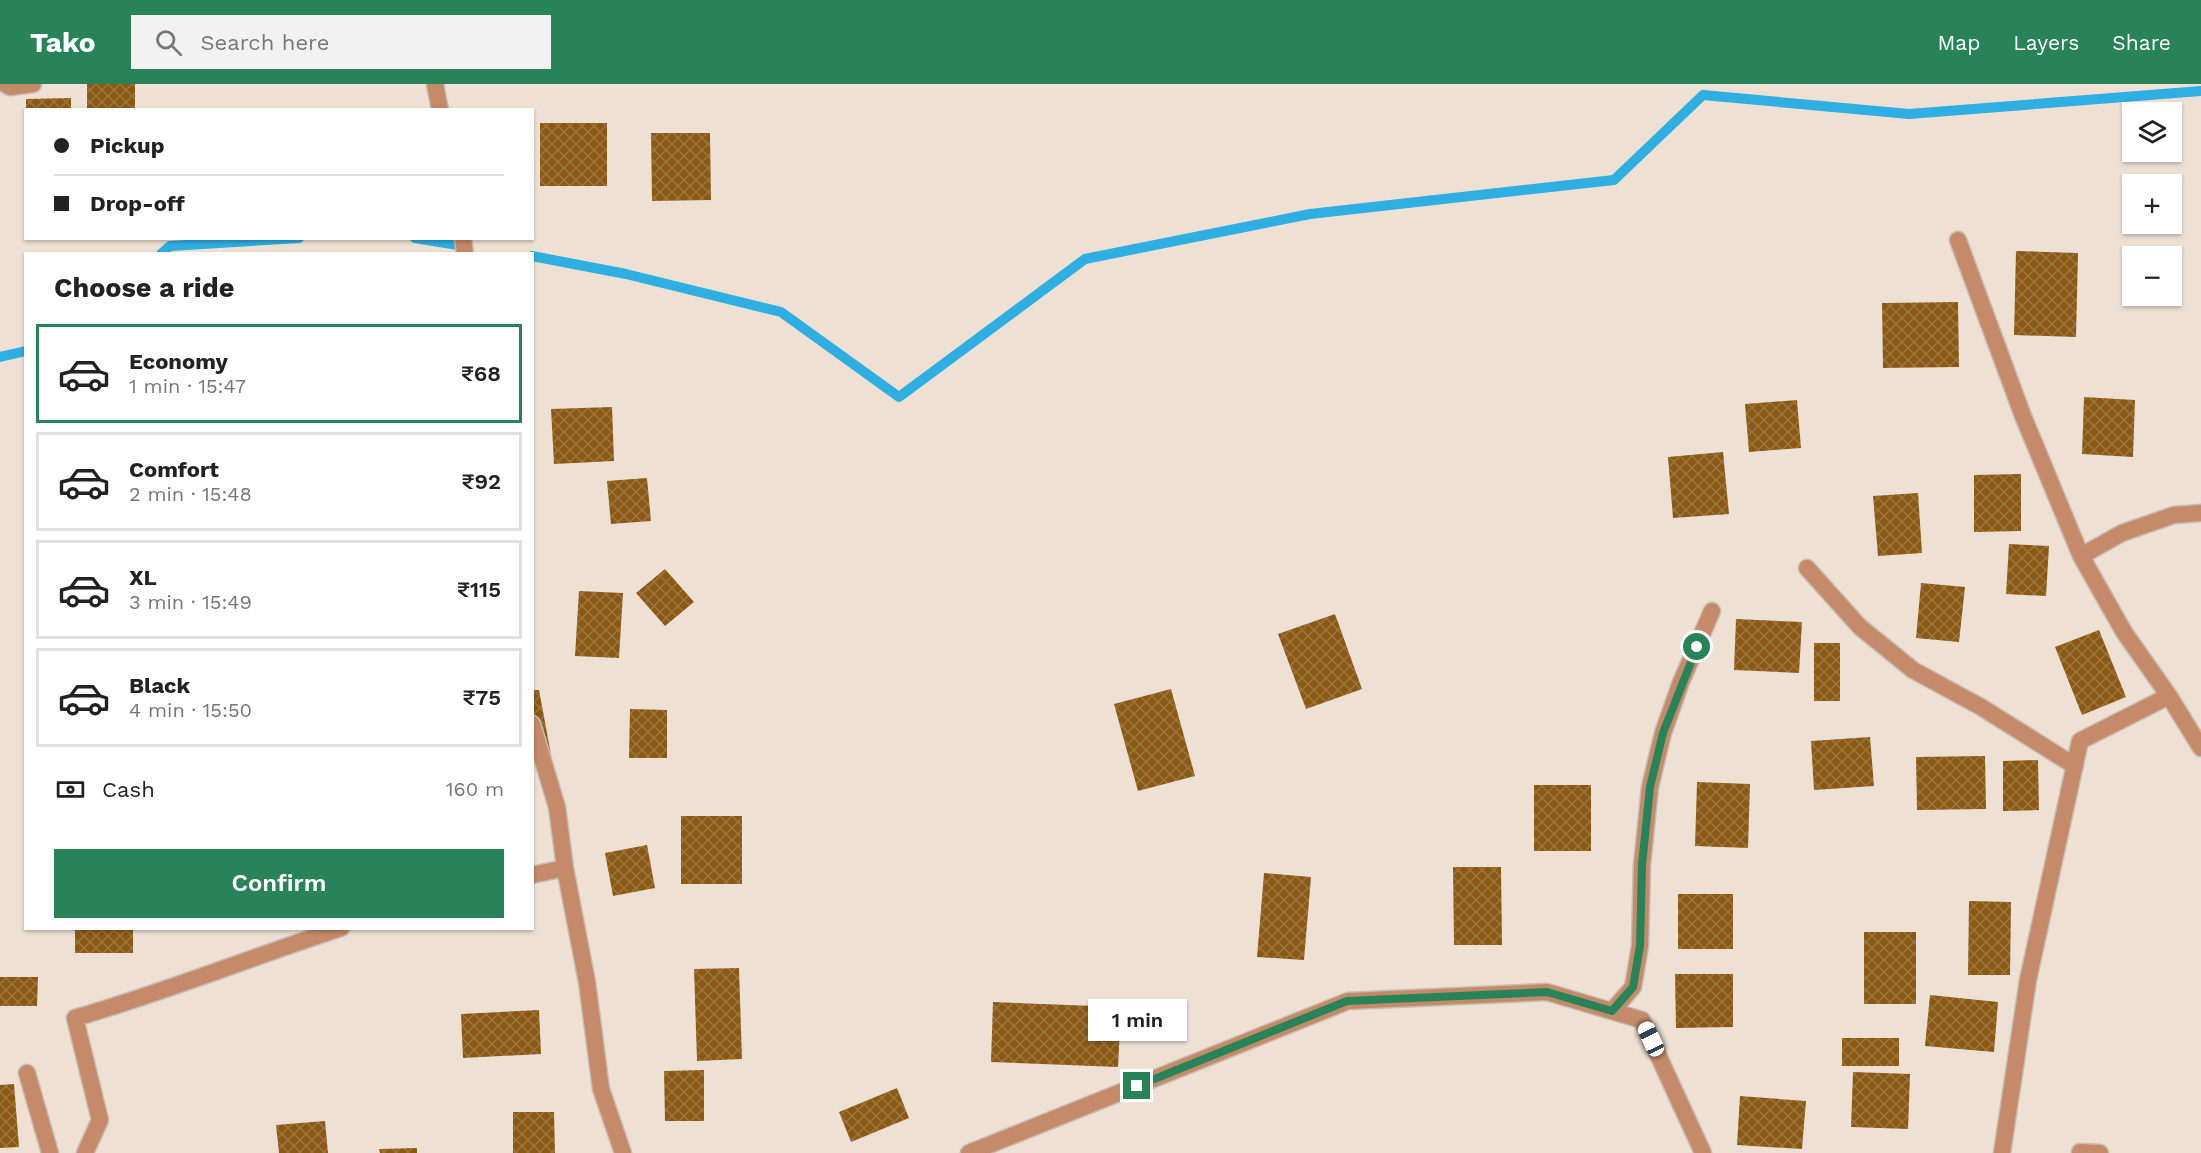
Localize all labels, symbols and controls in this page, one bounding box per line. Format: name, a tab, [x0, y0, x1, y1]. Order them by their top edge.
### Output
search box	[131, 15, 551, 69]
text: Tako	[30, 26, 95, 59]
icon: search	[152, 26, 185, 59]
text: Search here	[200, 30, 329, 55]
text: Map	[1937, 30, 1980, 55]
text: Layers	[2013, 30, 2079, 55]
text: Share	[2112, 30, 2171, 55]
map controls	[2122, 102, 2182, 306]
button: layers	[2122, 102, 2182, 162]
text: Pickup	[90, 133, 165, 158]
button: +	[2122, 174, 2182, 234]
text: Drop-off	[90, 191, 185, 216]
button: −	[2122, 246, 2182, 306]
text: Choose a ride	[54, 272, 234, 304]
icon: car	[57, 347, 111, 401]
text: Economy	[129, 349, 228, 374]
text: ₹68	[461, 361, 501, 386]
text: 1 min · 15:47	[129, 374, 246, 398]
icon: car	[57, 455, 111, 509]
text: Comfort	[129, 457, 219, 482]
text: ₹92	[462, 469, 501, 494]
text: 2 min · 15:48	[129, 482, 252, 506]
icon: car	[57, 563, 111, 617]
text: XL	[129, 565, 157, 590]
text: ₹115	[457, 577, 501, 602]
text: 3 min · 15:49	[129, 590, 252, 614]
route start	[1683, 633, 1710, 660]
icon: car	[57, 671, 111, 725]
text: Black	[129, 673, 190, 698]
text: ₹75	[462, 685, 501, 710]
text: 4 min · 15:50	[129, 698, 252, 722]
icon: cash	[54, 773, 87, 806]
text: Cash	[102, 777, 155, 802]
text: 160 m	[446, 777, 504, 801]
button: Confirm	[54, 849, 504, 918]
callout: 1 min	[1088, 999, 1186, 1041]
text: 1 min	[1112, 1008, 1163, 1032]
car	[1635, 1019, 1667, 1059]
route end	[1123, 1072, 1150, 1099]

